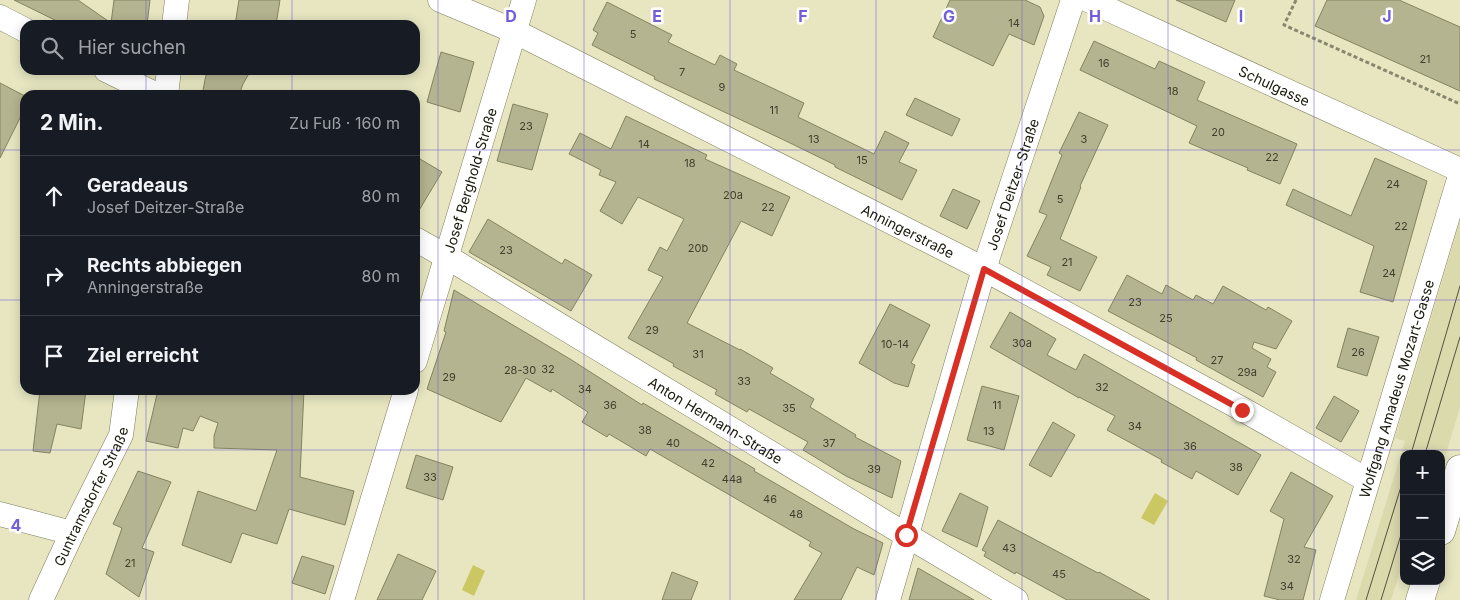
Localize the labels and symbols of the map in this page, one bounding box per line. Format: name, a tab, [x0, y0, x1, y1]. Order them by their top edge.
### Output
text: D	[505, 6, 517, 26]
text: E	[652, 6, 662, 26]
text: F	[798, 6, 808, 26]
text: G	[943, 6, 955, 26]
text: H	[1089, 6, 1101, 26]
text: I	[1239, 6, 1243, 26]
text: J	[1382, 6, 1392, 26]
house number: 14	[1008, 16, 1020, 30]
house number: 5	[630, 27, 637, 41]
house number: 21	[1419, 52, 1431, 66]
house number: 16	[1098, 56, 1110, 70]
street label: Schulgasse	[1236, 62, 1313, 109]
house number: 7	[679, 65, 685, 79]
house number: 9	[719, 80, 726, 94]
house number: 18	[1167, 84, 1179, 98]
house number: 11	[770, 103, 778, 117]
street label: Josef Berghold-Straße	[440, 105, 500, 255]
street label: Josef Deitzer-Straße	[982, 116, 1042, 252]
house number: 23	[519, 119, 533, 133]
house number: 20	[1211, 125, 1225, 139]
house number: 13	[808, 132, 820, 146]
house number: 3	[1081, 132, 1088, 146]
house number: 14	[638, 137, 650, 151]
house number: 22	[1265, 150, 1279, 164]
house number: 15	[856, 153, 868, 167]
house number: 18	[684, 156, 696, 170]
house number: 24	[1386, 177, 1400, 191]
house number: 20a	[723, 188, 743, 202]
house number: 5	[1057, 192, 1064, 206]
house number: 22	[761, 200, 775, 214]
street label: Anningerstraße	[859, 200, 957, 261]
house number: 22	[1394, 219, 1408, 233]
house number: 20b	[688, 241, 708, 255]
house number: 23	[499, 243, 513, 257]
house number: 21	[1061, 255, 1073, 269]
house number: 24	[1382, 266, 1396, 280]
street label: Wolfgang Amadeus Mozart-Gasse	[1355, 277, 1437, 500]
house number: 23	[1128, 295, 1142, 309]
house number: 25	[1159, 311, 1173, 325]
house number: 29	[645, 323, 659, 337]
house number: 30a	[1012, 336, 1032, 350]
house number: 10-14	[881, 337, 909, 351]
house number: 26	[1351, 345, 1365, 359]
house number: 31	[692, 347, 704, 361]
house number: 27	[1211, 353, 1223, 367]
house number: 32	[541, 362, 555, 376]
house number: 28-30	[504, 363, 536, 377]
house number: 29a	[1237, 365, 1257, 379]
house number: 29	[442, 370, 456, 384]
street label: Anton Hermann-Straße	[646, 373, 786, 467]
house number: 33	[737, 374, 751, 388]
house number: 32	[1095, 380, 1109, 394]
house number: 34	[578, 382, 592, 396]
house number: 36	[603, 398, 617, 412]
house number: 11	[993, 398, 1001, 412]
route end	[1231, 399, 1254, 422]
house number: 35	[782, 401, 796, 415]
house number: 34	[1128, 419, 1142, 433]
house number: 38	[638, 423, 652, 437]
house number: 13	[983, 424, 995, 438]
street label: Guntramsdorfer Straße	[50, 426, 130, 568]
house number: 40	[666, 436, 680, 450]
house number: 37	[822, 436, 836, 450]
house number: 36	[1183, 439, 1197, 453]
house number: 42	[701, 456, 715, 470]
house number: 38	[1229, 460, 1243, 474]
house number: 39	[867, 462, 881, 476]
house number: 33	[423, 470, 437, 484]
house number: 44a	[722, 472, 742, 486]
house number: 46	[763, 492, 777, 506]
house number: 48	[789, 507, 803, 521]
text: 4	[11, 515, 22, 535]
route start	[895, 524, 918, 547]
house number: 43	[1002, 541, 1016, 555]
house number: 32	[1287, 552, 1301, 566]
house number: 21	[124, 556, 136, 570]
house number: 45	[1052, 567, 1066, 581]
house number: 34	[1280, 579, 1294, 593]

